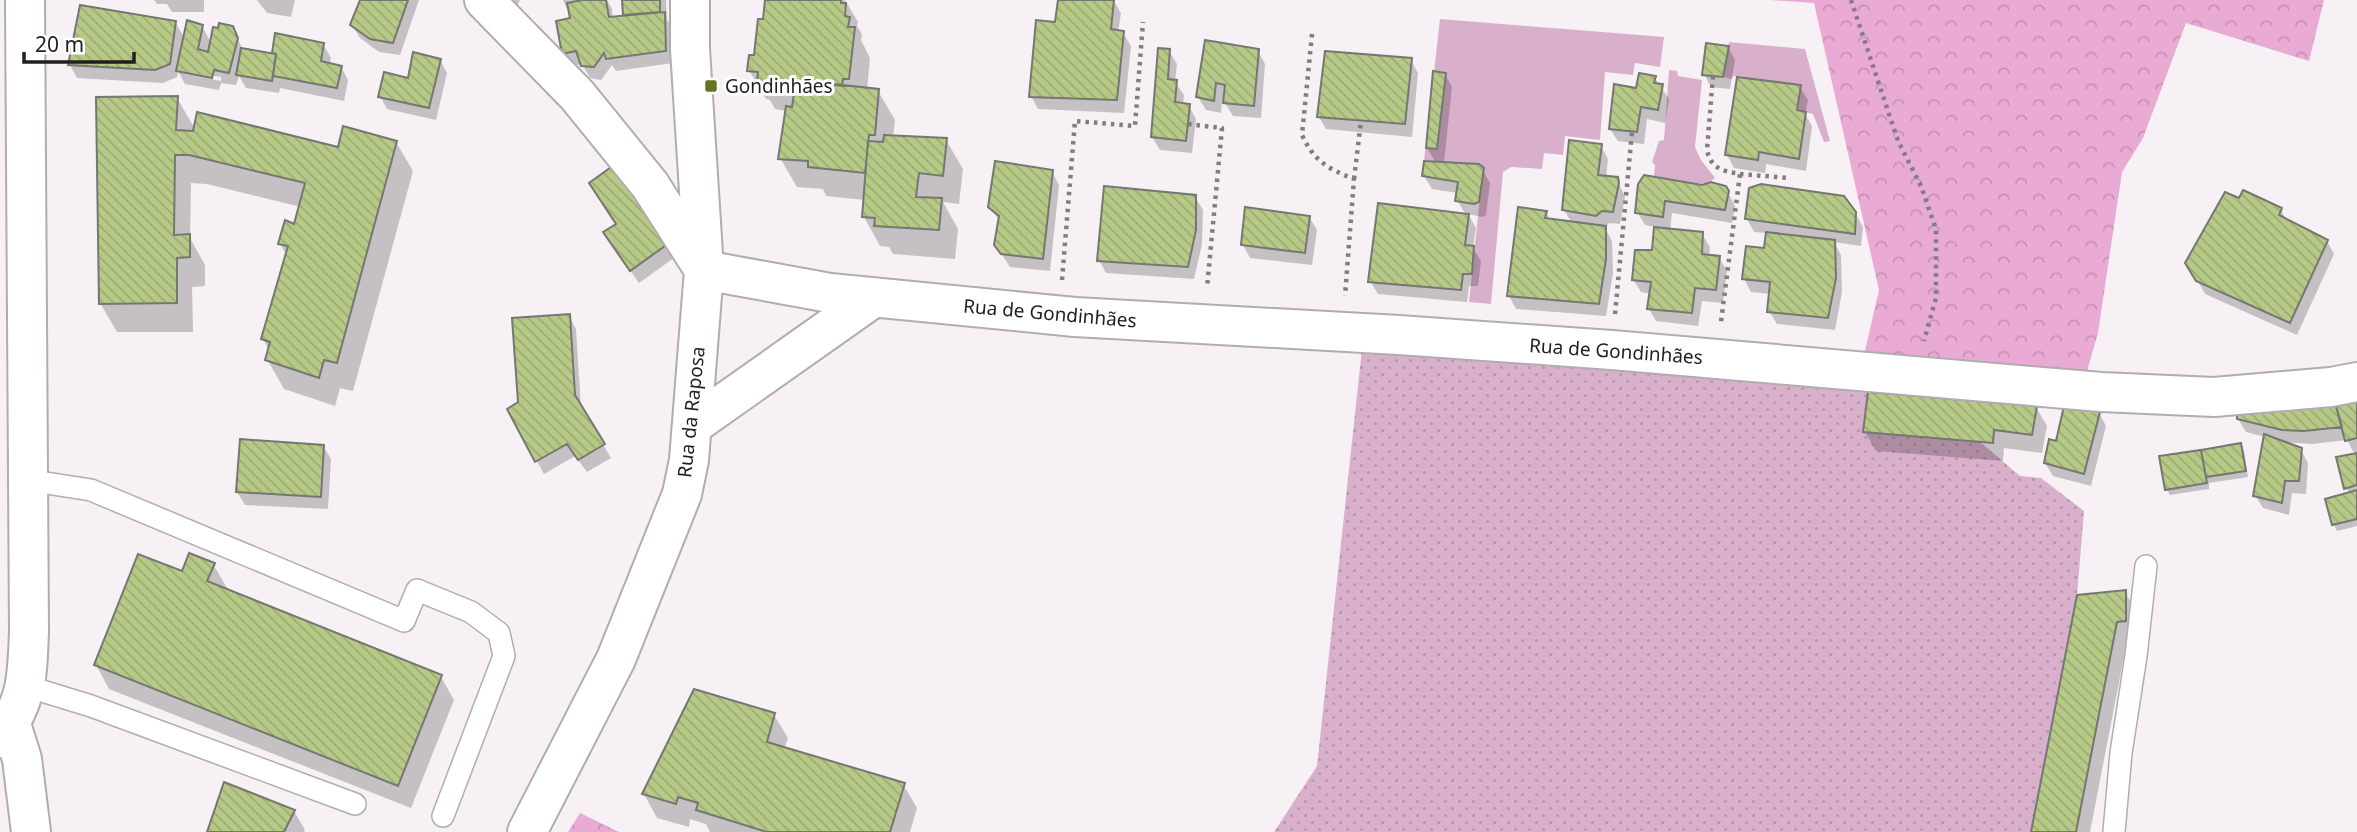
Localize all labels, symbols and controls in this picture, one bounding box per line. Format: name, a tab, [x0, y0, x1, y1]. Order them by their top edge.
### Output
scale bar	[24, 21, 135, 65]
text: 20 m	[35, 30, 84, 58]
place label: Gondinhães	[725, 73, 833, 99]
marker: Gondinhães	[703, 78, 719, 94]
street label: Rua de Gondinhães	[962, 292, 1138, 334]
street label: Rua de Gondinhães	[1528, 332, 1704, 370]
street label: Rua da Raposa	[671, 345, 711, 479]

